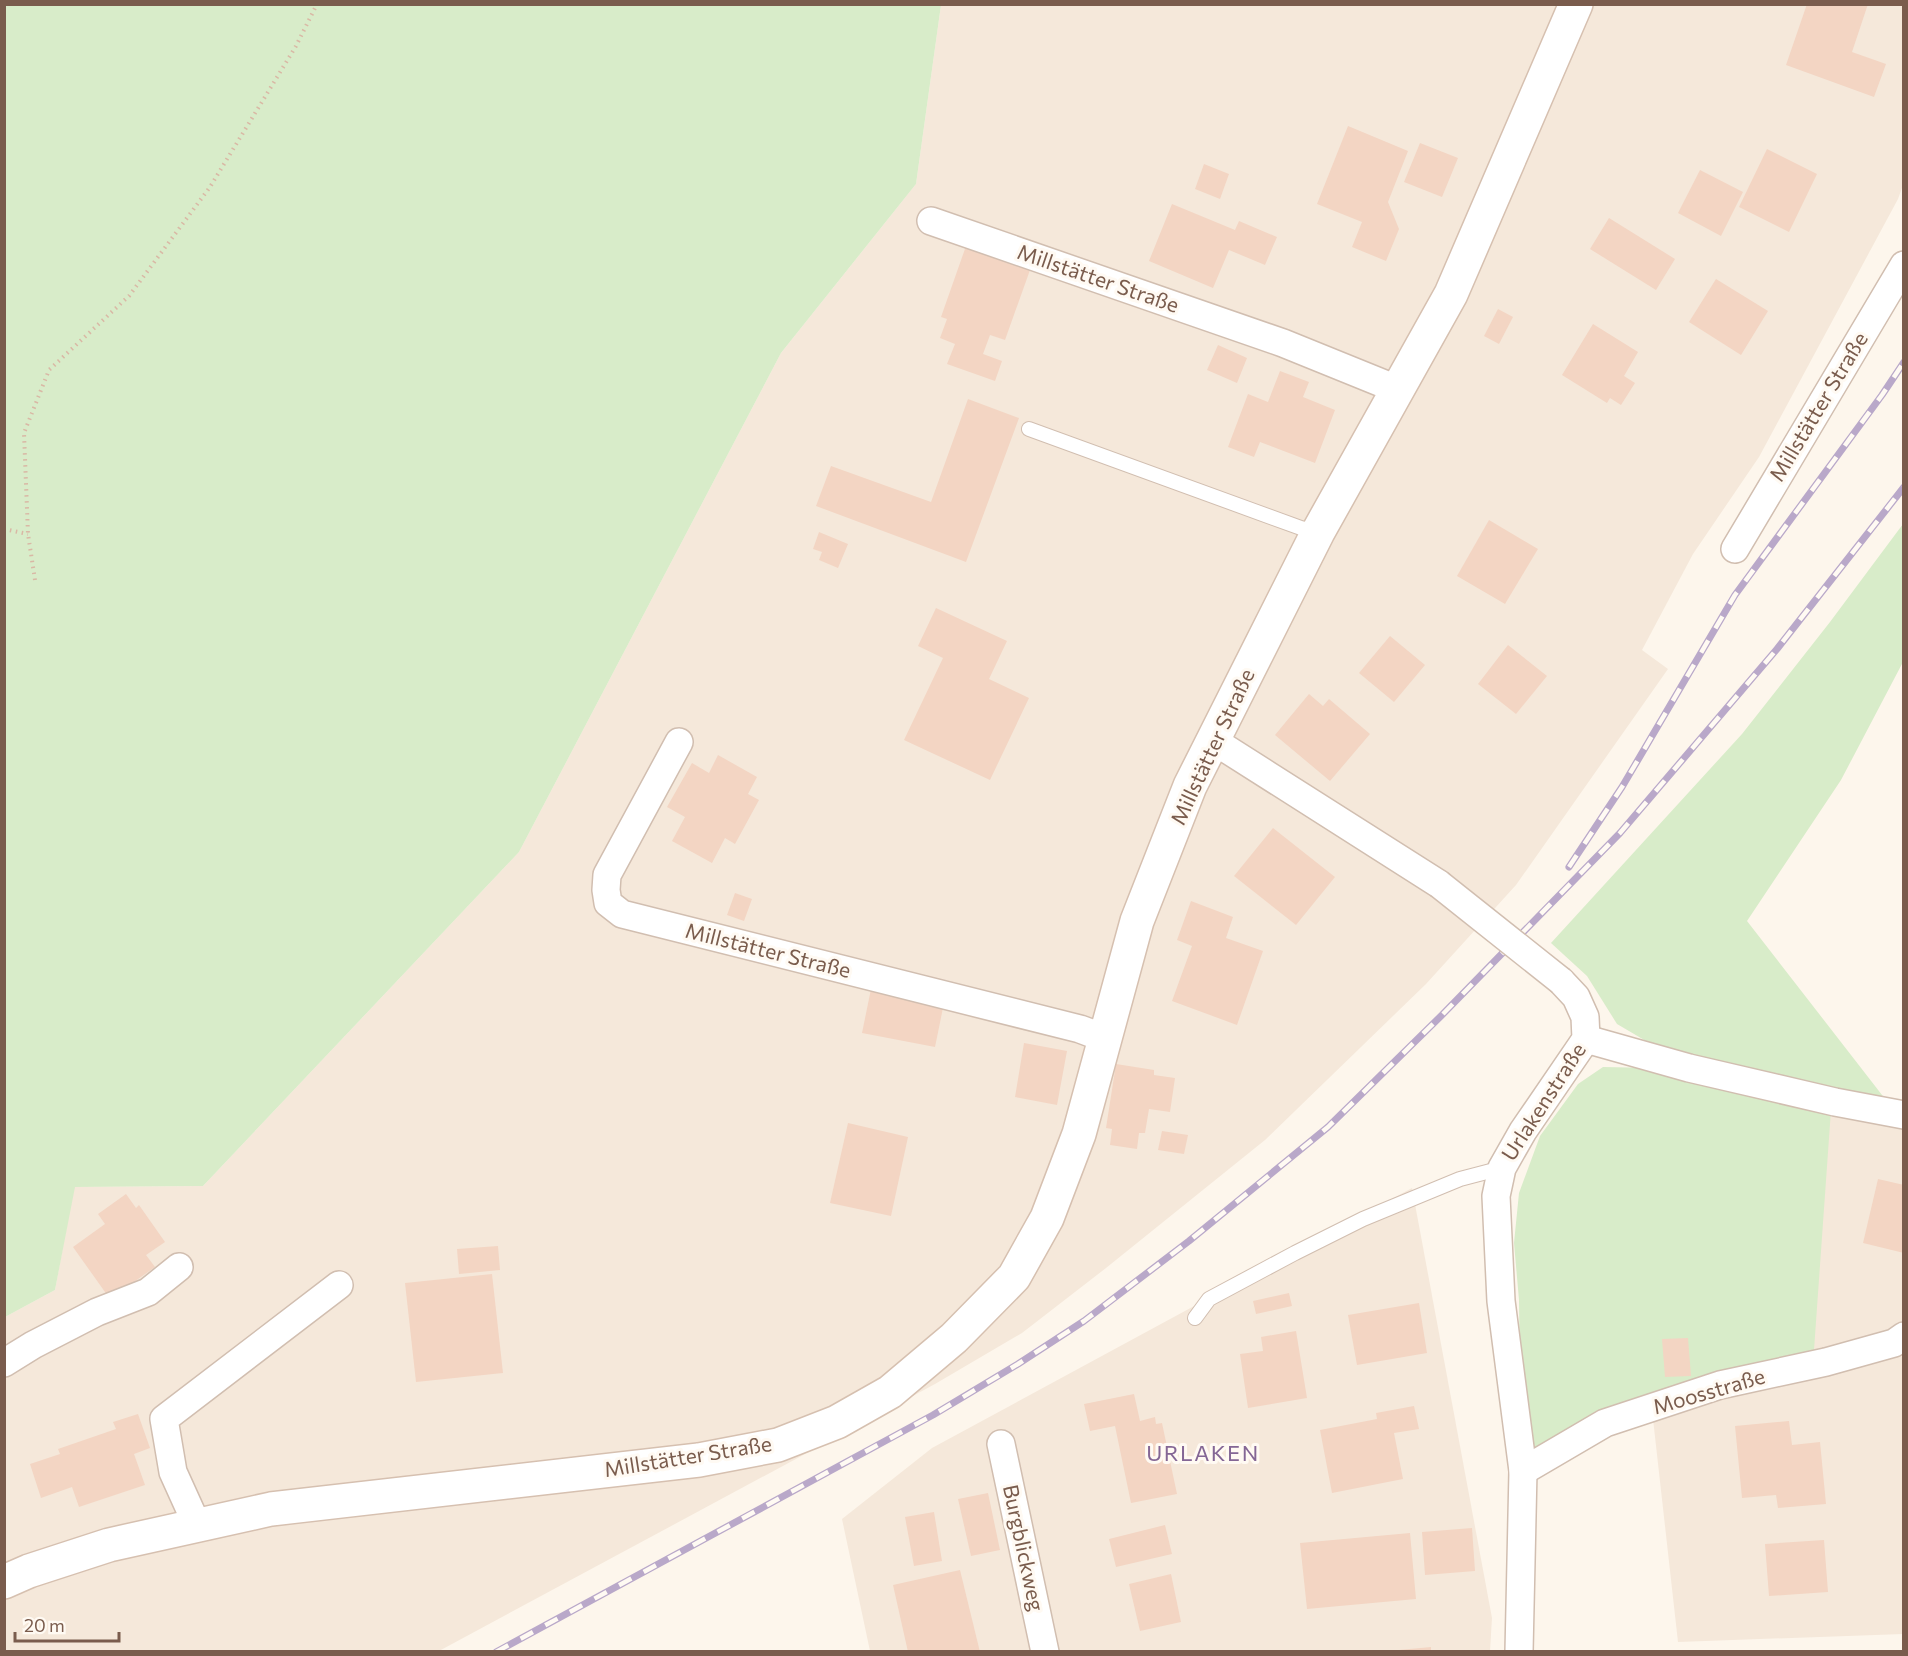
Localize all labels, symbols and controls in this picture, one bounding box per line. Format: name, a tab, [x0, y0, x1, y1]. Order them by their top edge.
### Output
street label: Millstätter Straße	[1014, 238, 1183, 317]
street label: Millstätter Straße	[1763, 327, 1872, 485]
street label: Millstätter Straße	[1165, 664, 1259, 828]
street label: Millstätter Straße	[683, 917, 854, 982]
street label: Urlakenstraße	[1495, 1038, 1590, 1165]
street label: Moosstraße	[1650, 1363, 1768, 1418]
street label: Millstätter Straße	[602, 1430, 773, 1481]
district label: URLAKEN	[1146, 1439, 1260, 1466]
street label: Burgblickweg	[999, 1482, 1050, 1613]
scale bar	[15, 1605, 118, 1643]
text: 20 m	[24, 1614, 65, 1636]

